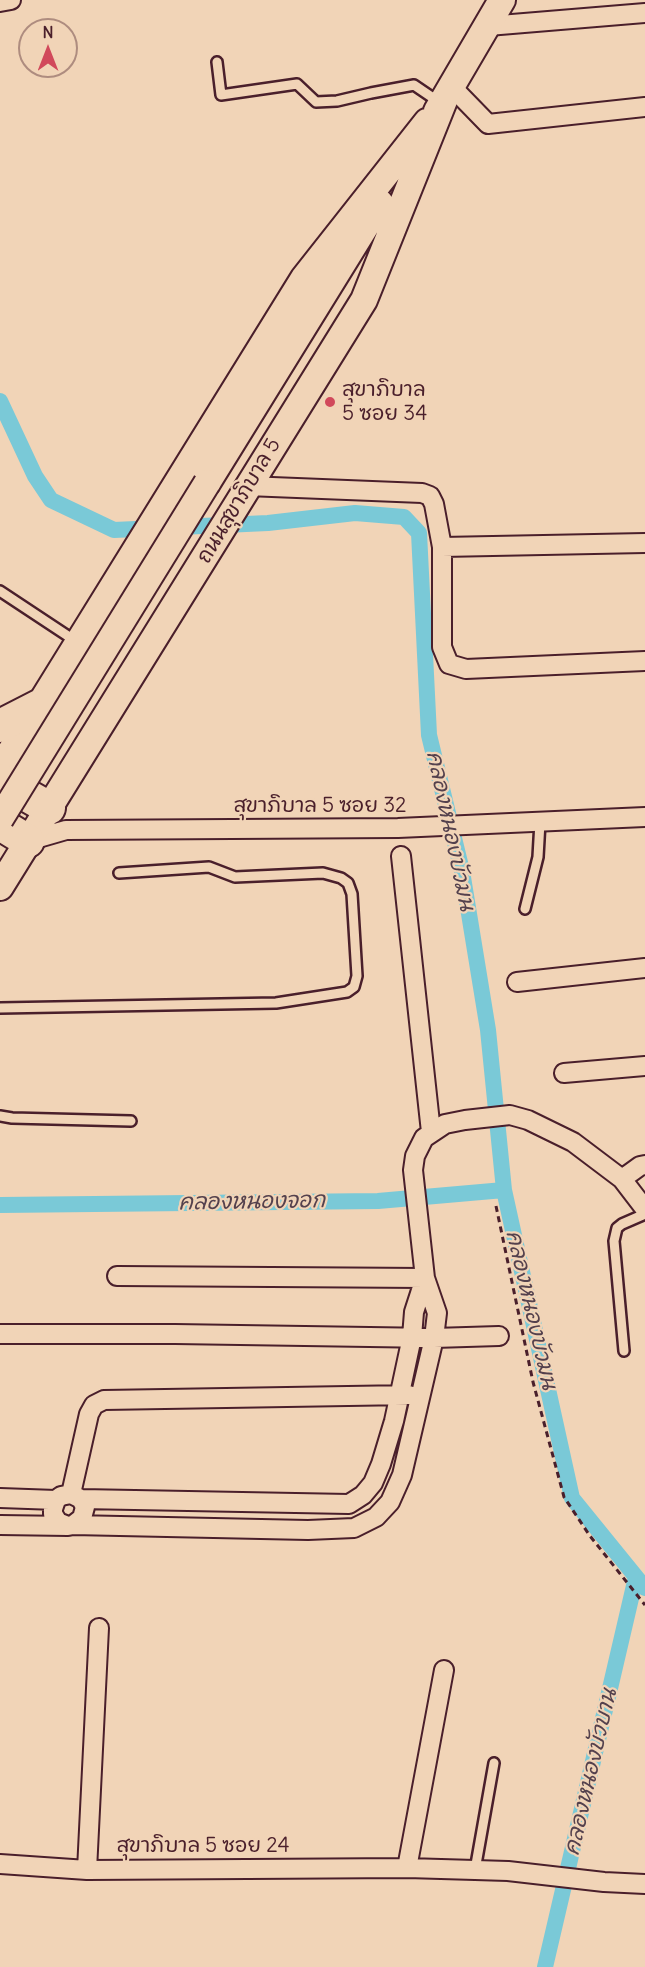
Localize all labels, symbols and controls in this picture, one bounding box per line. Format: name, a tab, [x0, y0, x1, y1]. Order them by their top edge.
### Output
north arrow	[18, 18, 78, 78]
text: N	[42, 22, 54, 42]
place label: สุขาภิบาล 5 ซอย 34	[342, 377, 427, 427]
marker: สุขาภิบาล 5 ซอย 34	[323, 395, 337, 409]
street label: ถนนสุขาภิบาล 5	[192, 434, 286, 568]
water label: คลองหนองบัวมน	[420, 749, 480, 913]
street label: สุขาภิบาล 5 ซอย 32	[233, 793, 407, 819]
water label: คลองหนองจอก	[179, 1188, 325, 1216]
water label: คลองหนองบัวมน	[500, 1228, 562, 1392]
water label: คลองหนองบัวบาน	[559, 1686, 623, 1858]
street label: สุขาภิบาล 5 ซอย 24	[116, 1833, 290, 1859]

